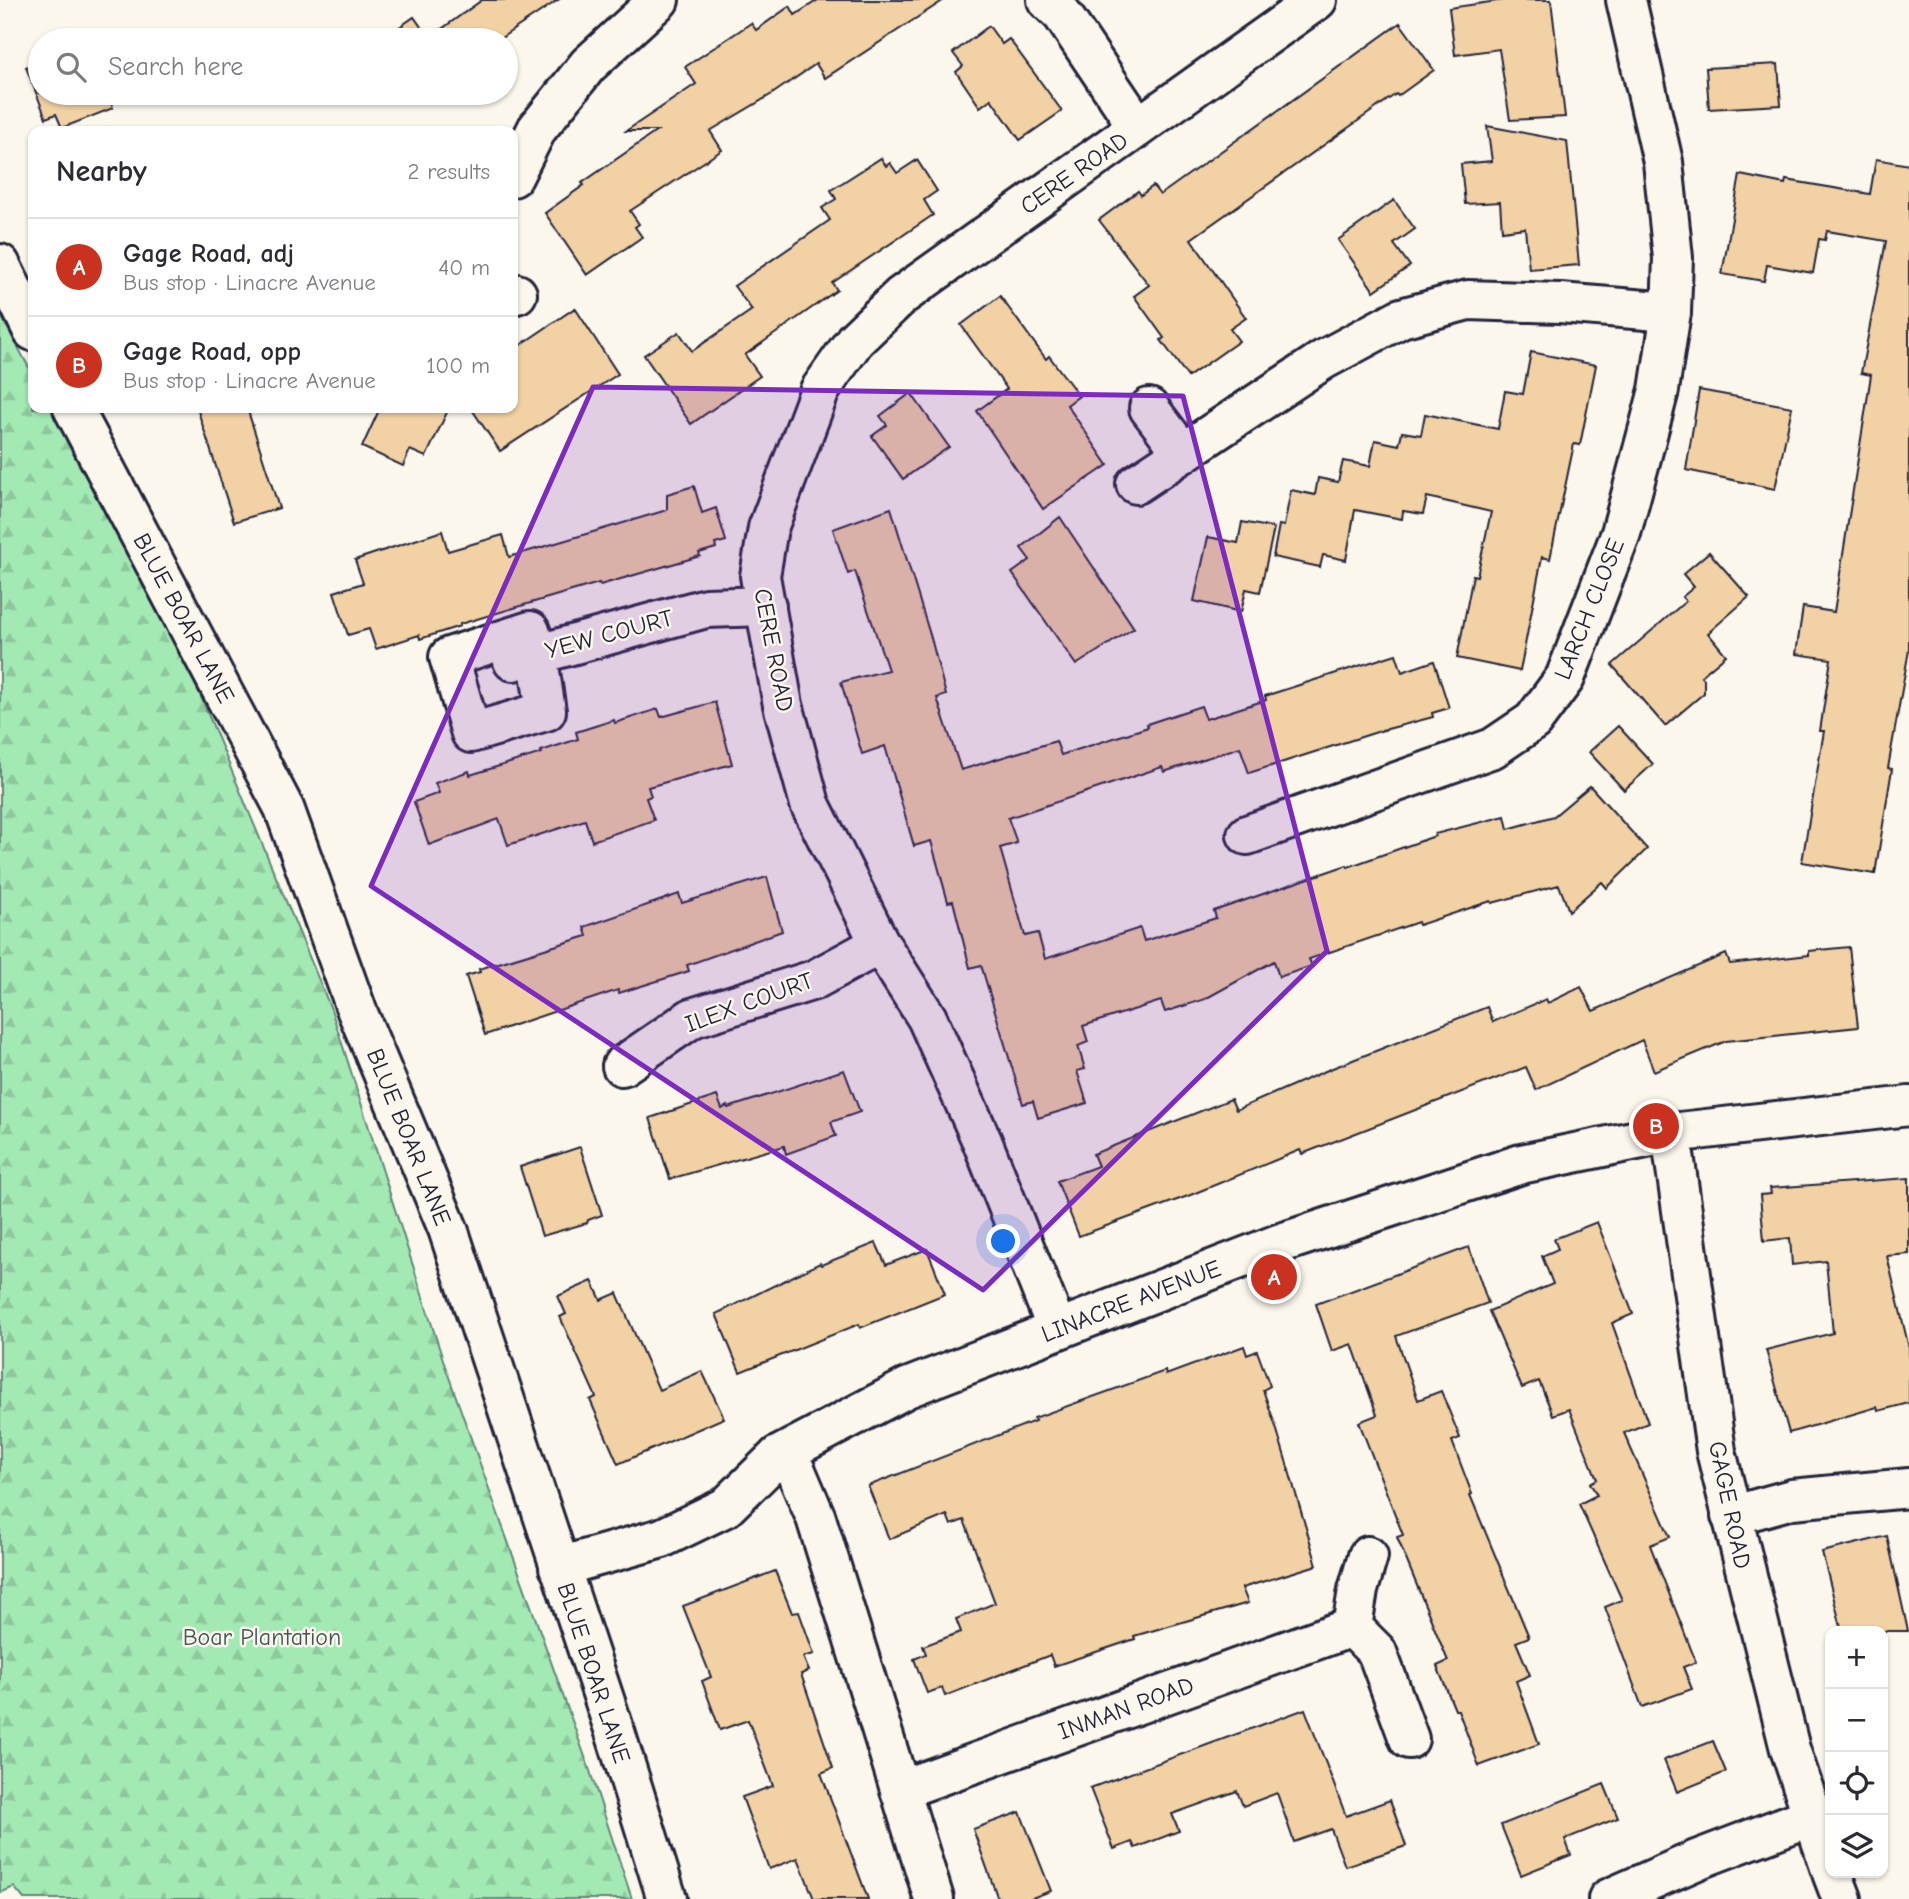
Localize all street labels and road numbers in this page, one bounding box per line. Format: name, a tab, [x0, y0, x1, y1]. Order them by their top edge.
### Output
street label: CERE ROAD	[1015, 126, 1133, 220]
street label: BLUE BOAR LANE	[128, 528, 240, 708]
street label: LARCH CLOSE	[1548, 534, 1630, 684]
street label: CERE ROAD	[748, 586, 800, 714]
street label: YEW COURT	[542, 603, 676, 664]
street label: ILEX COURT	[681, 966, 817, 1038]
street label: BLUE BOAR LANE	[361, 1045, 457, 1229]
street label: LINACRE AVENUE	[1037, 1254, 1225, 1348]
street label: GAGE ROAD	[1703, 1439, 1757, 1571]
street label: BLUE BOAR LANE	[552, 1579, 636, 1767]
street label: INMAN ROAD	[1055, 1671, 1197, 1745]

